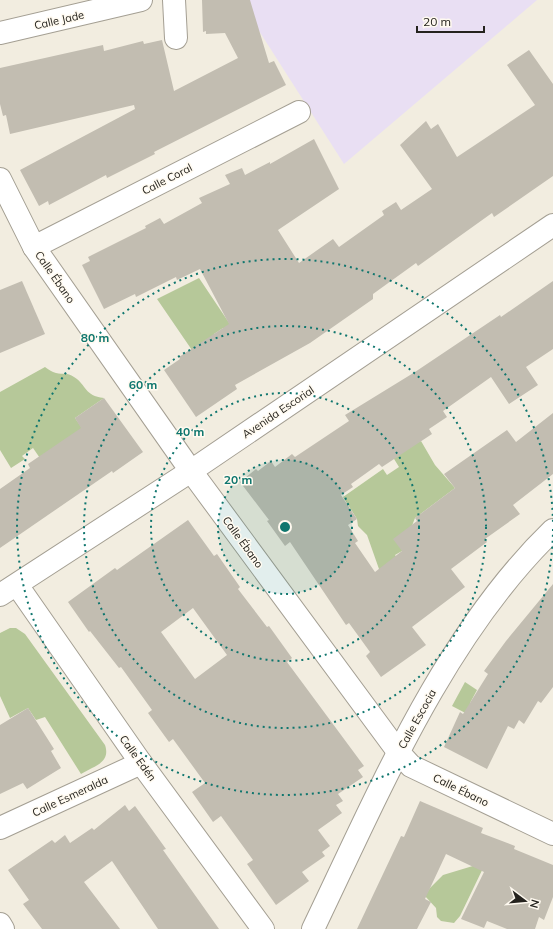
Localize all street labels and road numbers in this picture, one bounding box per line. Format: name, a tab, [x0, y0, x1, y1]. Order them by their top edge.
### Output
street label: Calle Jade	[33, 7, 85, 33]
street label: Calle Coral	[139, 160, 195, 198]
street label: Calle Ébano	[32, 248, 78, 306]
street label: Avenida Escorial	[239, 383, 317, 441]
street label: Calle Ébano	[220, 513, 266, 571]
street label: Calle Escocia	[395, 687, 439, 751]
street label: Calle Edén	[117, 732, 159, 784]
street label: Calle Ébano	[431, 770, 491, 810]
street label: Calle Esmeralda	[30, 772, 110, 820]

